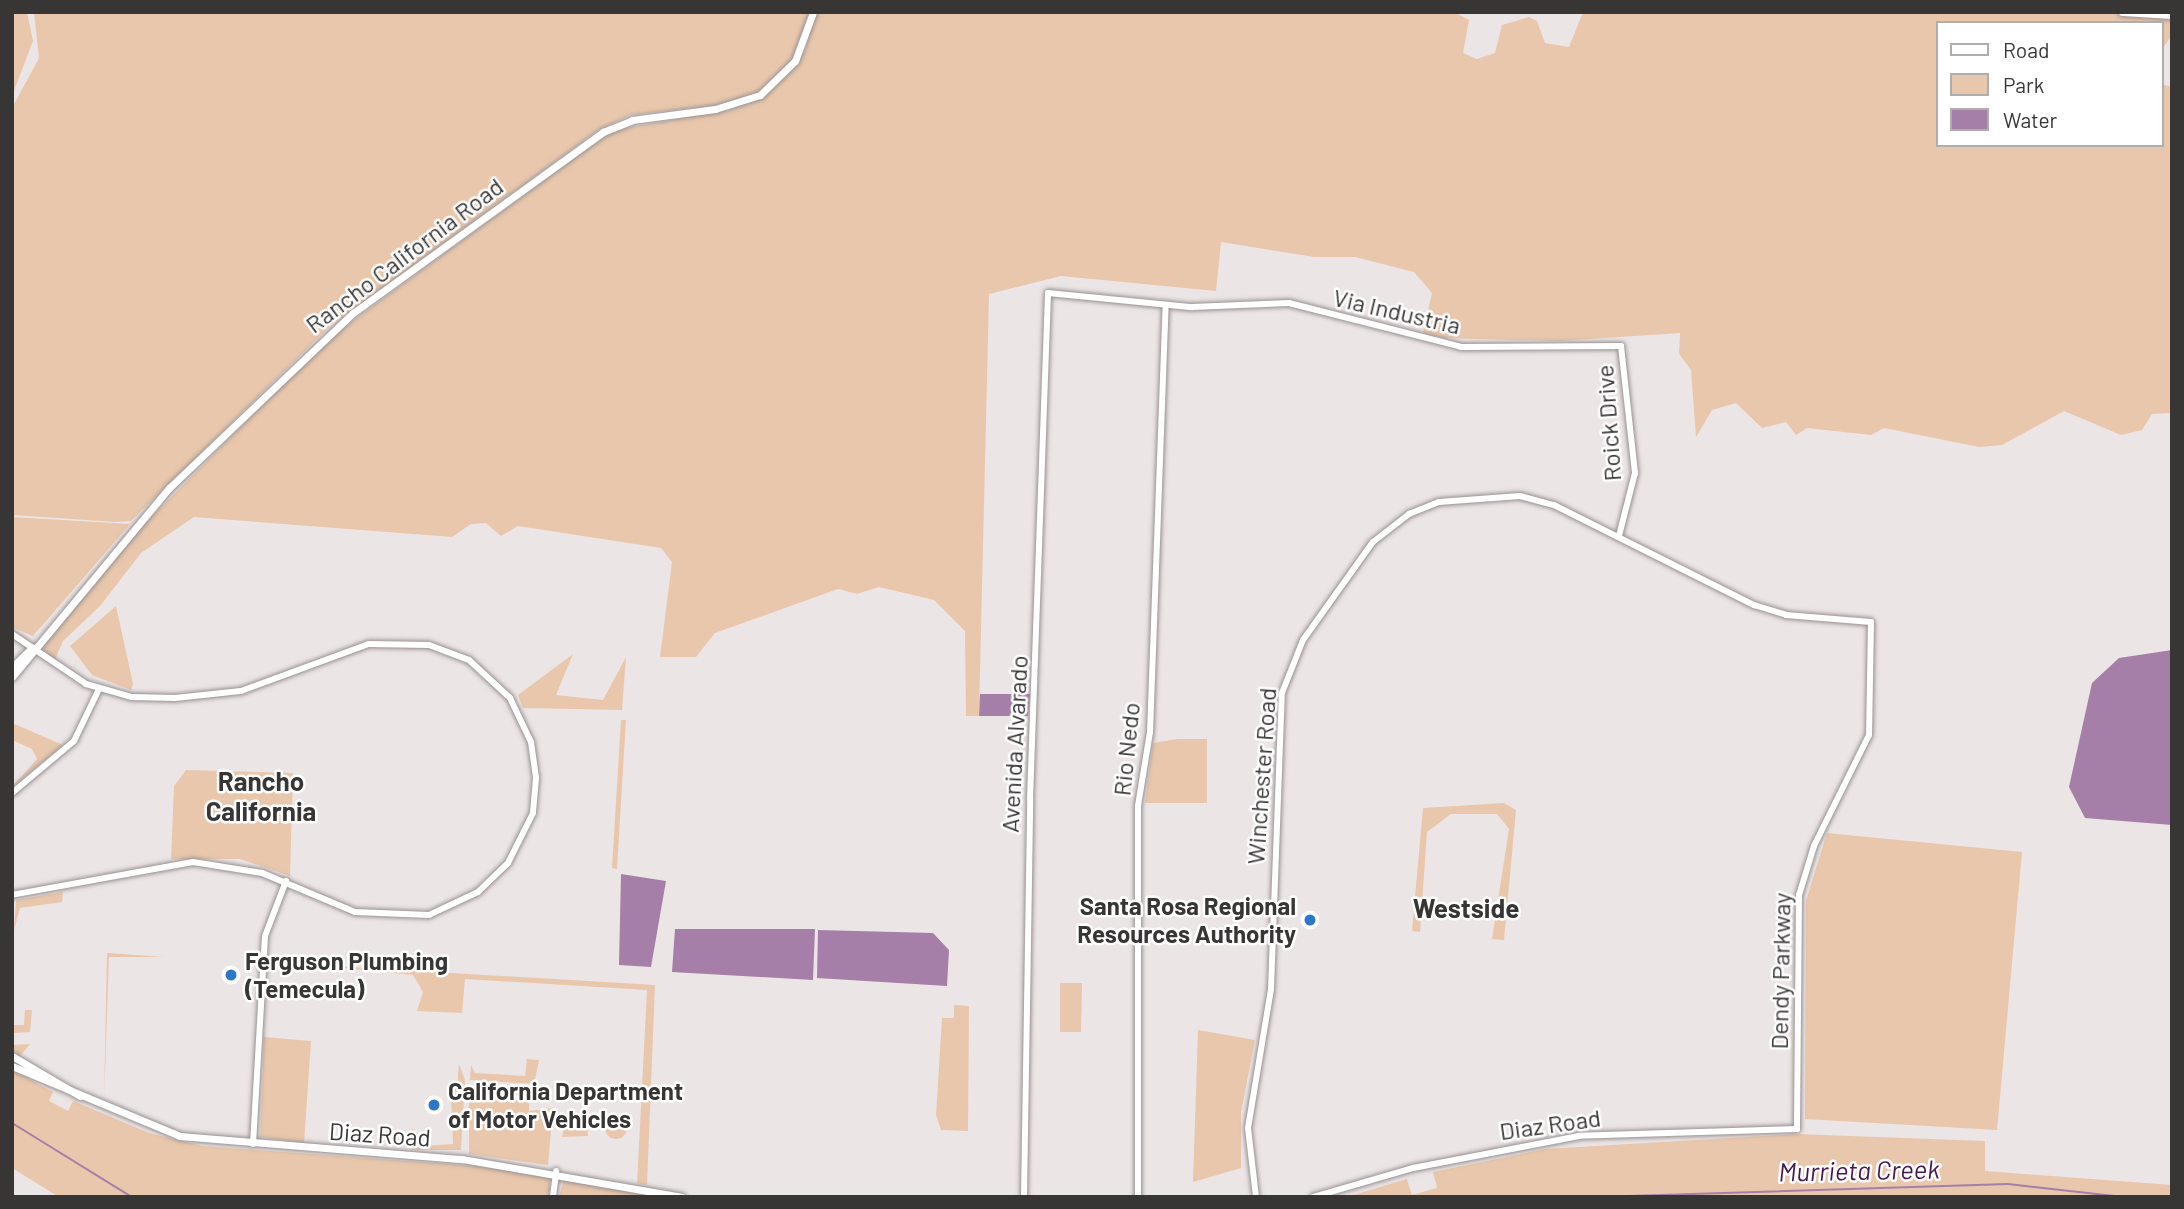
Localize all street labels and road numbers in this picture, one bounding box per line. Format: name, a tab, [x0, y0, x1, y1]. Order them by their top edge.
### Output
street label: Rancho California Road	[300, 171, 508, 339]
street label: Via Industria	[1331, 282, 1463, 340]
street label: Roick Drive	[1590, 364, 1626, 482]
street label: Avenida Alvarado	[995, 655, 1033, 833]
street label: Winchester Road	[1240, 687, 1282, 865]
street label: Rio Nedo	[1107, 701, 1145, 797]
street label: Dendy Parkway	[1764, 892, 1796, 1050]
street label: Diaz Road	[1498, 1103, 1602, 1145]
street label: Diaz Road	[328, 1116, 432, 1152]

